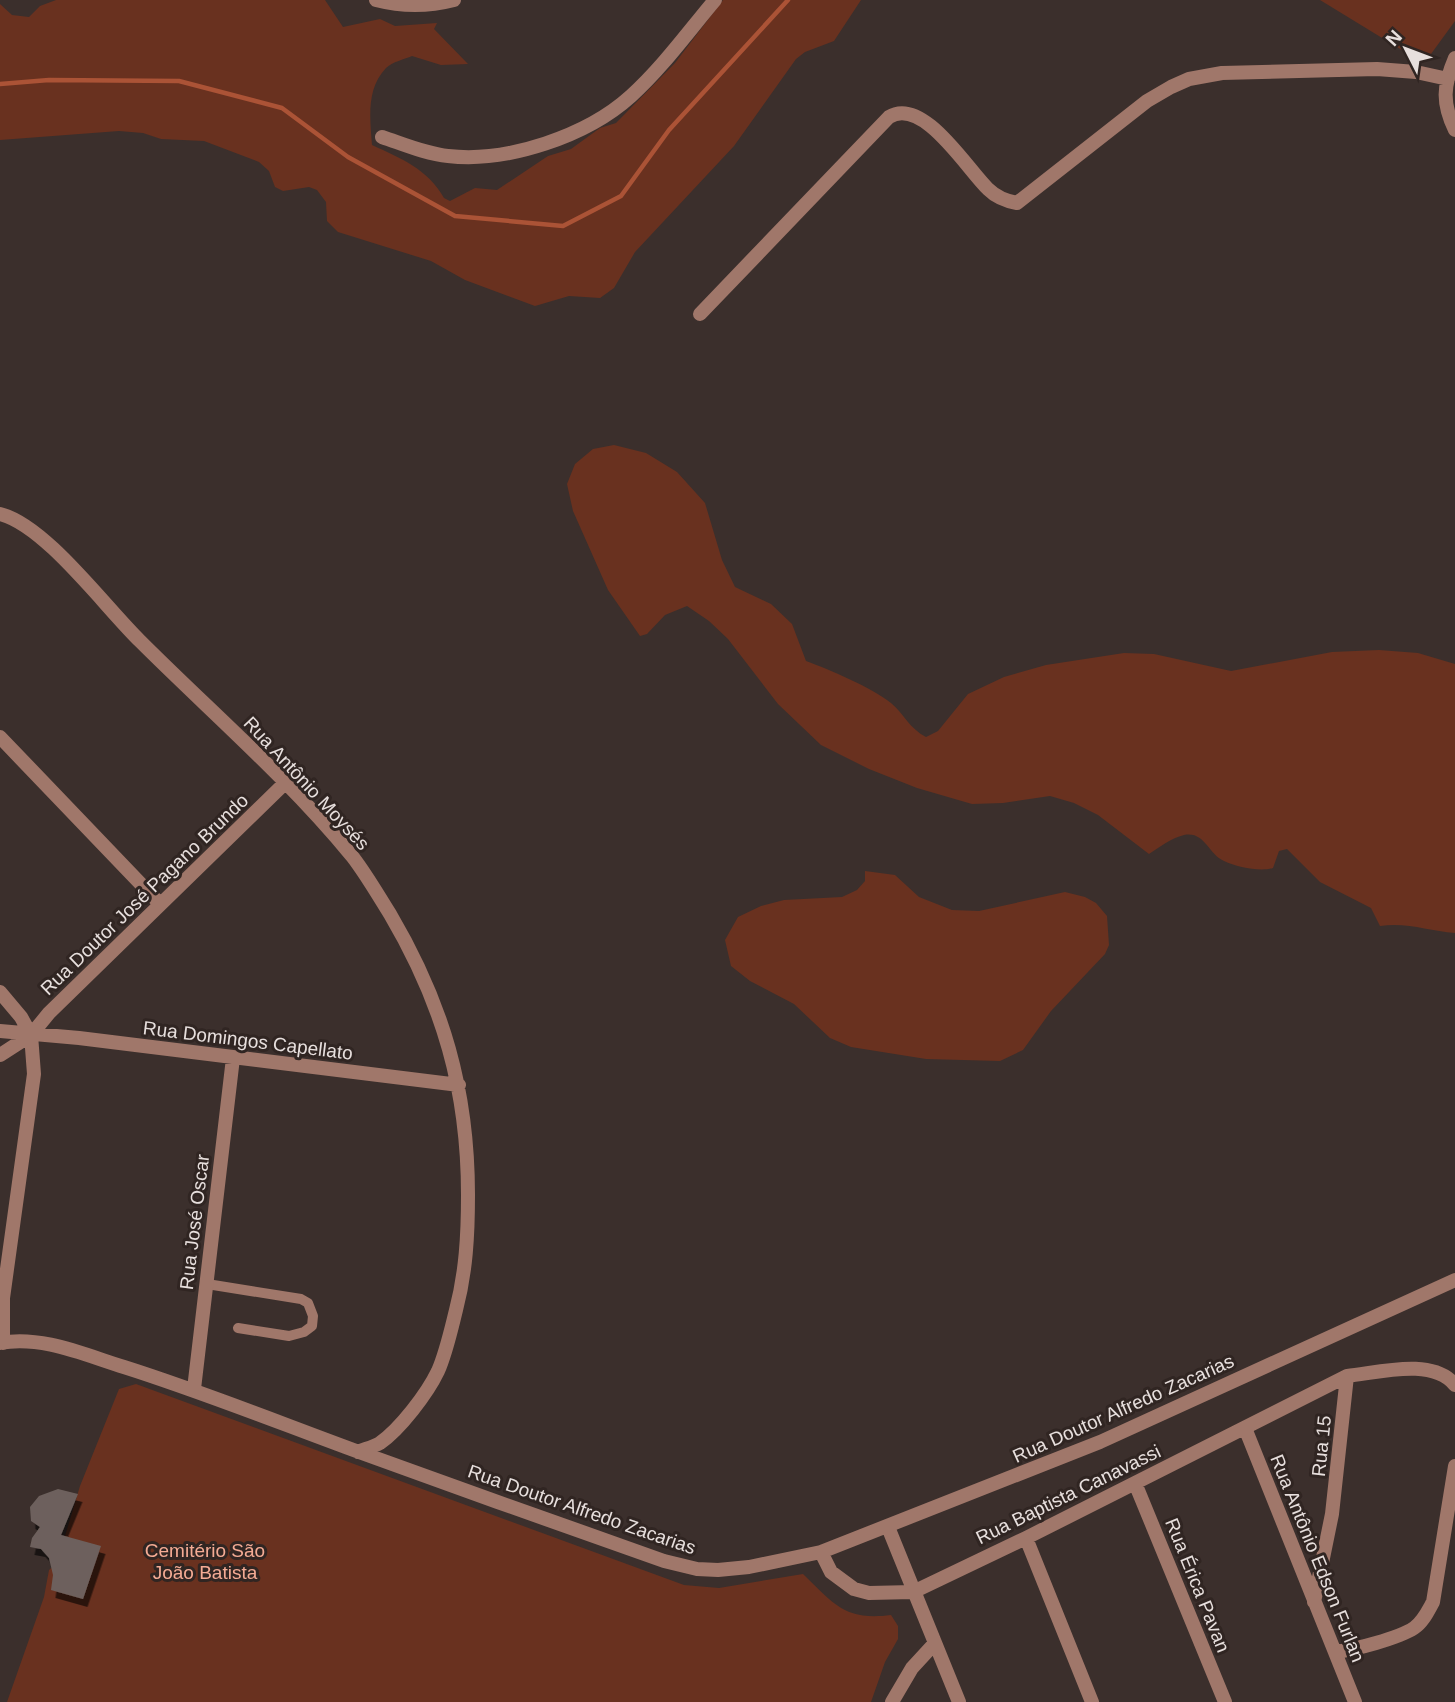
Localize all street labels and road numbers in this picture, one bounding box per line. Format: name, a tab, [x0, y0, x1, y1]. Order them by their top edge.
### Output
street label: Rua Antônio Moysés	[240, 712, 374, 854]
street label: Rua Doutor José Pagano Brundo	[36, 790, 252, 999]
street label: Rua Domingos Capellato	[142, 1017, 354, 1064]
street label: Rua José Oscar	[176, 1153, 213, 1291]
street label: Rua Doutor Alfredo Zacarias	[1009, 1350, 1237, 1467]
street label: Rua 15	[1308, 1414, 1335, 1478]
street label: Rua Baptista Canavassi	[972, 1441, 1164, 1548]
street label: Rua Antônio Edson Furlan	[1266, 1451, 1369, 1665]
street label: Rua Doutor Alfredo Zacarias	[465, 1461, 699, 1558]
street label: Rua Érica Pavan	[1161, 1515, 1234, 1655]

